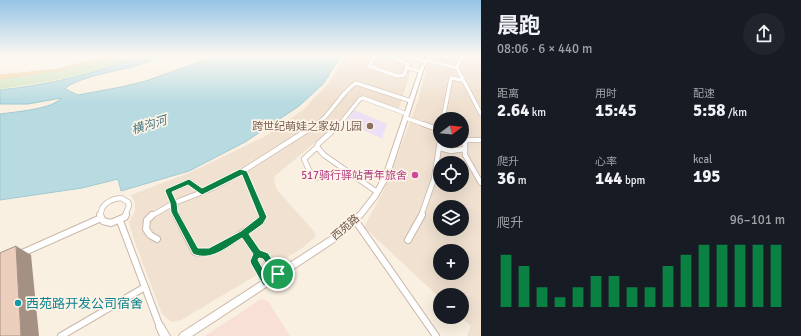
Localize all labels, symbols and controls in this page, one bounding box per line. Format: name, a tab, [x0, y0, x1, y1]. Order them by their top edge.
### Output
text: 晨跑	[497, 12, 541, 39]
button: share	[743, 13, 785, 55]
text: 08:06 · 6 × 440 m	[497, 41, 592, 57]
text: 距离	[497, 87, 519, 100]
text: 用时	[595, 87, 617, 100]
text: 配速	[693, 87, 715, 100]
text: 2.64	[497, 100, 529, 121]
text: 15:45	[595, 100, 637, 121]
text: 5:58	[693, 100, 726, 121]
text: km	[529, 106, 546, 119]
text: /km	[726, 106, 747, 119]
water label: 横沟河	[130, 112, 170, 138]
north arrow	[433, 112, 469, 148]
map controls	[433, 112, 469, 324]
place label: 跨世纪萌娃之家幼儿园	[252, 120, 362, 133]
marker: 跨世纪萌娃之家幼儿园	[365, 121, 375, 131]
text: kcal	[693, 153, 712, 166]
text: 爬升	[497, 155, 519, 168]
text: 心率	[595, 155, 617, 168]
button: locate	[433, 156, 469, 192]
text: 195	[693, 166, 721, 187]
text: 36	[497, 168, 515, 189]
text: 144	[595, 168, 623, 189]
place label: 517骑行驿站青年旅舍	[301, 169, 407, 182]
marker: 517骑行驿站青年旅舍	[410, 170, 420, 180]
text: m	[515, 174, 527, 187]
text: bpm	[623, 174, 645, 187]
button: layers	[433, 200, 469, 236]
street label: 西苑路	[329, 212, 362, 243]
text: 96–101 m	[730, 212, 785, 228]
text: 爬升	[497, 215, 523, 231]
button: +	[433, 244, 469, 280]
pin	[261, 257, 295, 291]
icon: arrive	[267, 263, 289, 285]
button: −	[433, 288, 469, 324]
place label: 西苑路开发公司宿舍	[26, 296, 143, 312]
marker: 西苑路开发公司宿舍	[13, 298, 23, 308]

